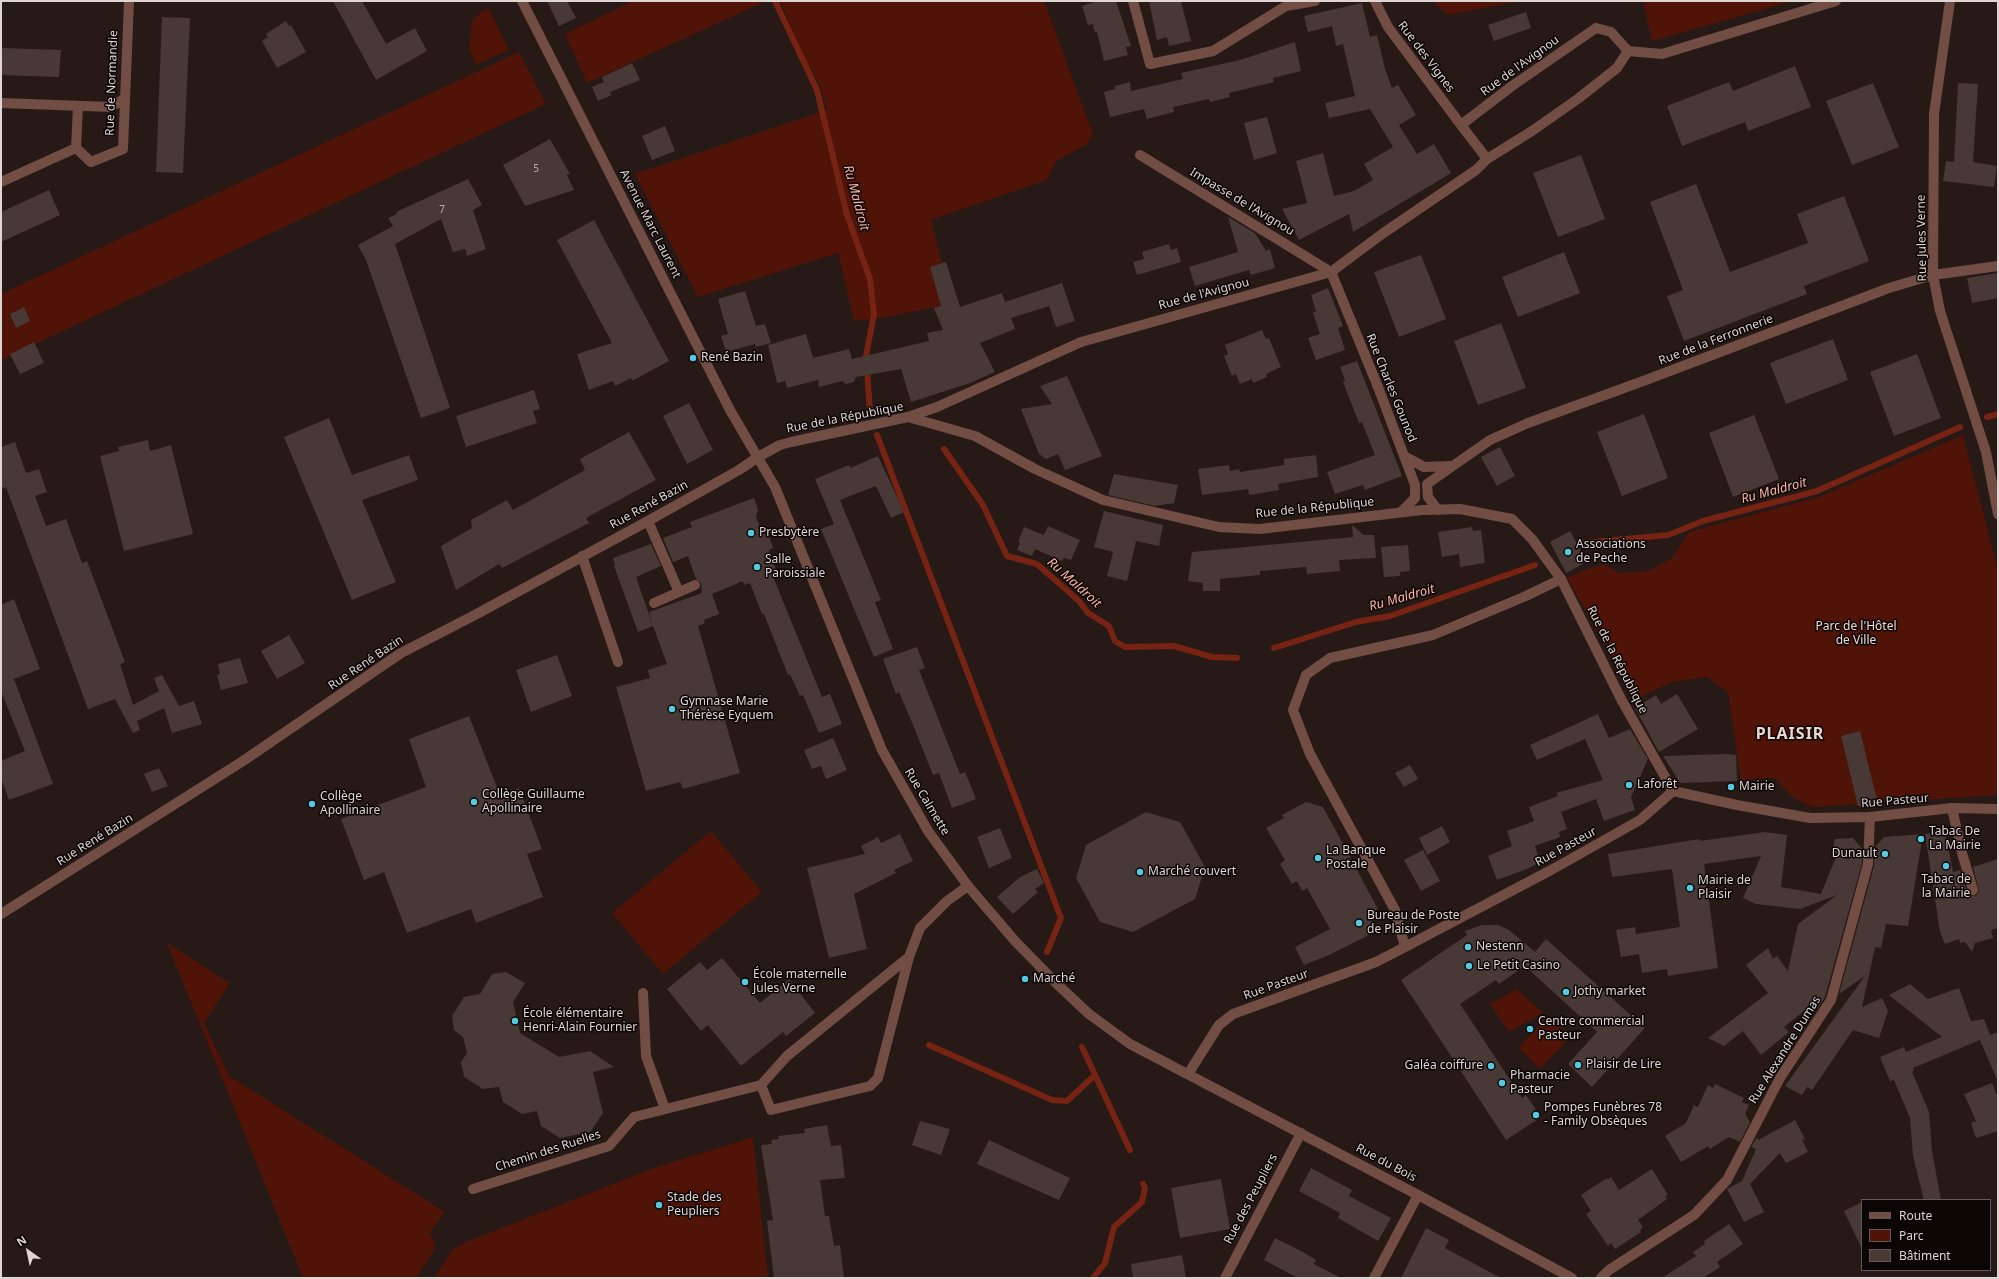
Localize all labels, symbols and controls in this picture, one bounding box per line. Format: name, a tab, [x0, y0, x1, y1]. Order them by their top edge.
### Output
street label: Rue des Vignes	[1395, 19, 1457, 95]
street label: Rue de Normandie	[103, 30, 121, 136]
street label: Rue de l'Avignou	[1478, 33, 1562, 99]
house number: 5	[533, 163, 539, 175]
water label: Ru Maldroit	[840, 163, 872, 233]
street label: Impasse de l'Avignou	[1187, 165, 1297, 239]
street label: Avenue Marc Laurent	[616, 167, 684, 281]
street label: Rue Jules Verne	[1914, 194, 1930, 282]
house number: 7	[439, 204, 445, 216]
street label: Rue de l'Avignou	[1157, 275, 1251, 313]
street label: Rue de la Ferronnerie	[1657, 312, 1775, 368]
street label: Rue Charles Gounod	[1363, 332, 1419, 444]
place label: René Bazin	[701, 351, 763, 365]
marker: René Bazin	[688, 353, 698, 363]
street label: Rue de la République	[785, 400, 905, 436]
water label: Ru Maldroit	[1739, 475, 1809, 507]
street label: Rue René Bazin	[607, 478, 691, 532]
street label: Rue de la République	[1255, 495, 1375, 521]
place label: Presbytère	[759, 526, 819, 540]
marker: Presbytère	[746, 528, 756, 538]
place label: Associations de Peche	[1576, 538, 1646, 566]
marker: Associations de Peche	[1563, 547, 1573, 557]
place label: Salle Paroissiale	[765, 553, 825, 581]
water label: Ru Maldroit	[1044, 555, 1104, 611]
marker: Salle Paroissiale	[752, 562, 762, 572]
water label: Ru Maldroit	[1367, 581, 1437, 615]
street label: Rue de la République	[1584, 604, 1650, 716]
park label: Parc de l'Hôtel de Ville	[1816, 620, 1896, 648]
street label: Rue René Bazin	[326, 633, 406, 693]
place label: Gymnase Marie Thérèse Eyquem	[680, 695, 774, 723]
marker: Gymnase Marie Thérèse Eyquem	[667, 704, 677, 714]
district label: PLAISIR	[1756, 724, 1824, 744]
street label: Rue Calmette	[901, 766, 953, 838]
place label: Laforêt	[1637, 778, 1677, 792]
marker: Laforêt	[1624, 780, 1634, 790]
place label: Mairie	[1739, 780, 1775, 794]
marker: Mairie	[1726, 782, 1736, 792]
place label: Collège Guillaume Apollinaire	[482, 788, 585, 816]
place label: Collège Apollinaire	[320, 790, 380, 818]
street label: Rue Pasteur	[1861, 791, 1929, 811]
marker: Collège Guillaume Apollinaire	[469, 797, 479, 807]
marker: Collège Apollinaire	[307, 799, 317, 809]
street label: Rue René Bazin	[54, 811, 136, 869]
street label: Rue Pasteur	[1533, 824, 1599, 870]
place label: Tabac De La Mairie	[1929, 825, 1981, 853]
marker: Tabac De La Mairie	[1916, 834, 1926, 844]
place label: La Banque Postale	[1326, 844, 1386, 872]
place label: Dunault	[1832, 847, 1877, 861]
marker: Dunault	[1880, 849, 1890, 859]
marker: La Banque Postale	[1313, 853, 1323, 863]
marker: Tabac de la Mairie	[1941, 861, 1951, 871]
place label: Marché couvert	[1148, 865, 1236, 879]
marker: Marché couvert	[1135, 867, 1145, 877]
place label: Tabac de la Mairie	[1921, 873, 1971, 901]
place label: Mairie de Plaisir	[1698, 874, 1751, 902]
marker: Mairie de Plaisir	[1685, 883, 1695, 893]
place label: Bureau de Poste de Plaisir	[1367, 909, 1460, 937]
marker: Bureau de Poste de Plaisir	[1354, 918, 1364, 928]
place label: Nestenn	[1476, 940, 1524, 954]
marker: Nestenn	[1463, 942, 1473, 952]
place label: Le Petit Casino	[1477, 959, 1560, 973]
marker: Le Petit Casino	[1464, 961, 1474, 971]
street label: Rue Pasteur	[1242, 967, 1310, 1003]
place label: École maternelle Jules Verne	[753, 968, 847, 996]
place label: Marché	[1033, 972, 1075, 986]
marker: Marché	[1020, 974, 1030, 984]
marker: École maternelle Jules Verne	[740, 977, 750, 987]
place label: Jothy market	[1574, 985, 1646, 999]
marker: Jothy market	[1561, 987, 1571, 997]
street label: Rue Alexandre Dumas	[1746, 993, 1824, 1107]
place label: École élémentaire Henri-Alain Fournier	[523, 1007, 637, 1035]
place label: Centre commercial Pasteur	[1538, 1015, 1644, 1043]
marker: École élémentaire Henri-Alain Fournier	[510, 1016, 520, 1026]
marker: Centre commercial Pasteur	[1525, 1024, 1535, 1034]
place label: Plaisir de Lire	[1586, 1058, 1661, 1072]
place label: Galéa coiffure	[1405, 1059, 1483, 1073]
marker: Plaisir de Lire	[1573, 1060, 1583, 1070]
marker: Galéa coiffure	[1486, 1061, 1496, 1071]
place label: Pharmacie Pasteur	[1510, 1069, 1570, 1097]
marker: Pharmacie Pasteur	[1497, 1078, 1507, 1088]
place label: Pompes Funèbres 78 - Family Obsèques	[1544, 1101, 1662, 1129]
marker: Pompes Funèbres 78 - Family Obsèques	[1531, 1110, 1541, 1120]
street label: Chemin des Ruelles	[493, 1127, 603, 1175]
street label: Rue du Bois	[1353, 1141, 1419, 1185]
street label: Rue des Peupliers	[1221, 1151, 1281, 1247]
place label: Stade des Peupliers	[667, 1191, 722, 1219]
legend	[1861, 1199, 1991, 1271]
marker: Stade des Peupliers	[654, 1200, 664, 1210]
text: Route	[1899, 1207, 1932, 1224]
text: Parc	[1899, 1227, 1923, 1244]
north arrow	[8, 1231, 48, 1271]
text: N	[13, 1232, 29, 1249]
text: Bâtiment	[1899, 1247, 1951, 1264]

